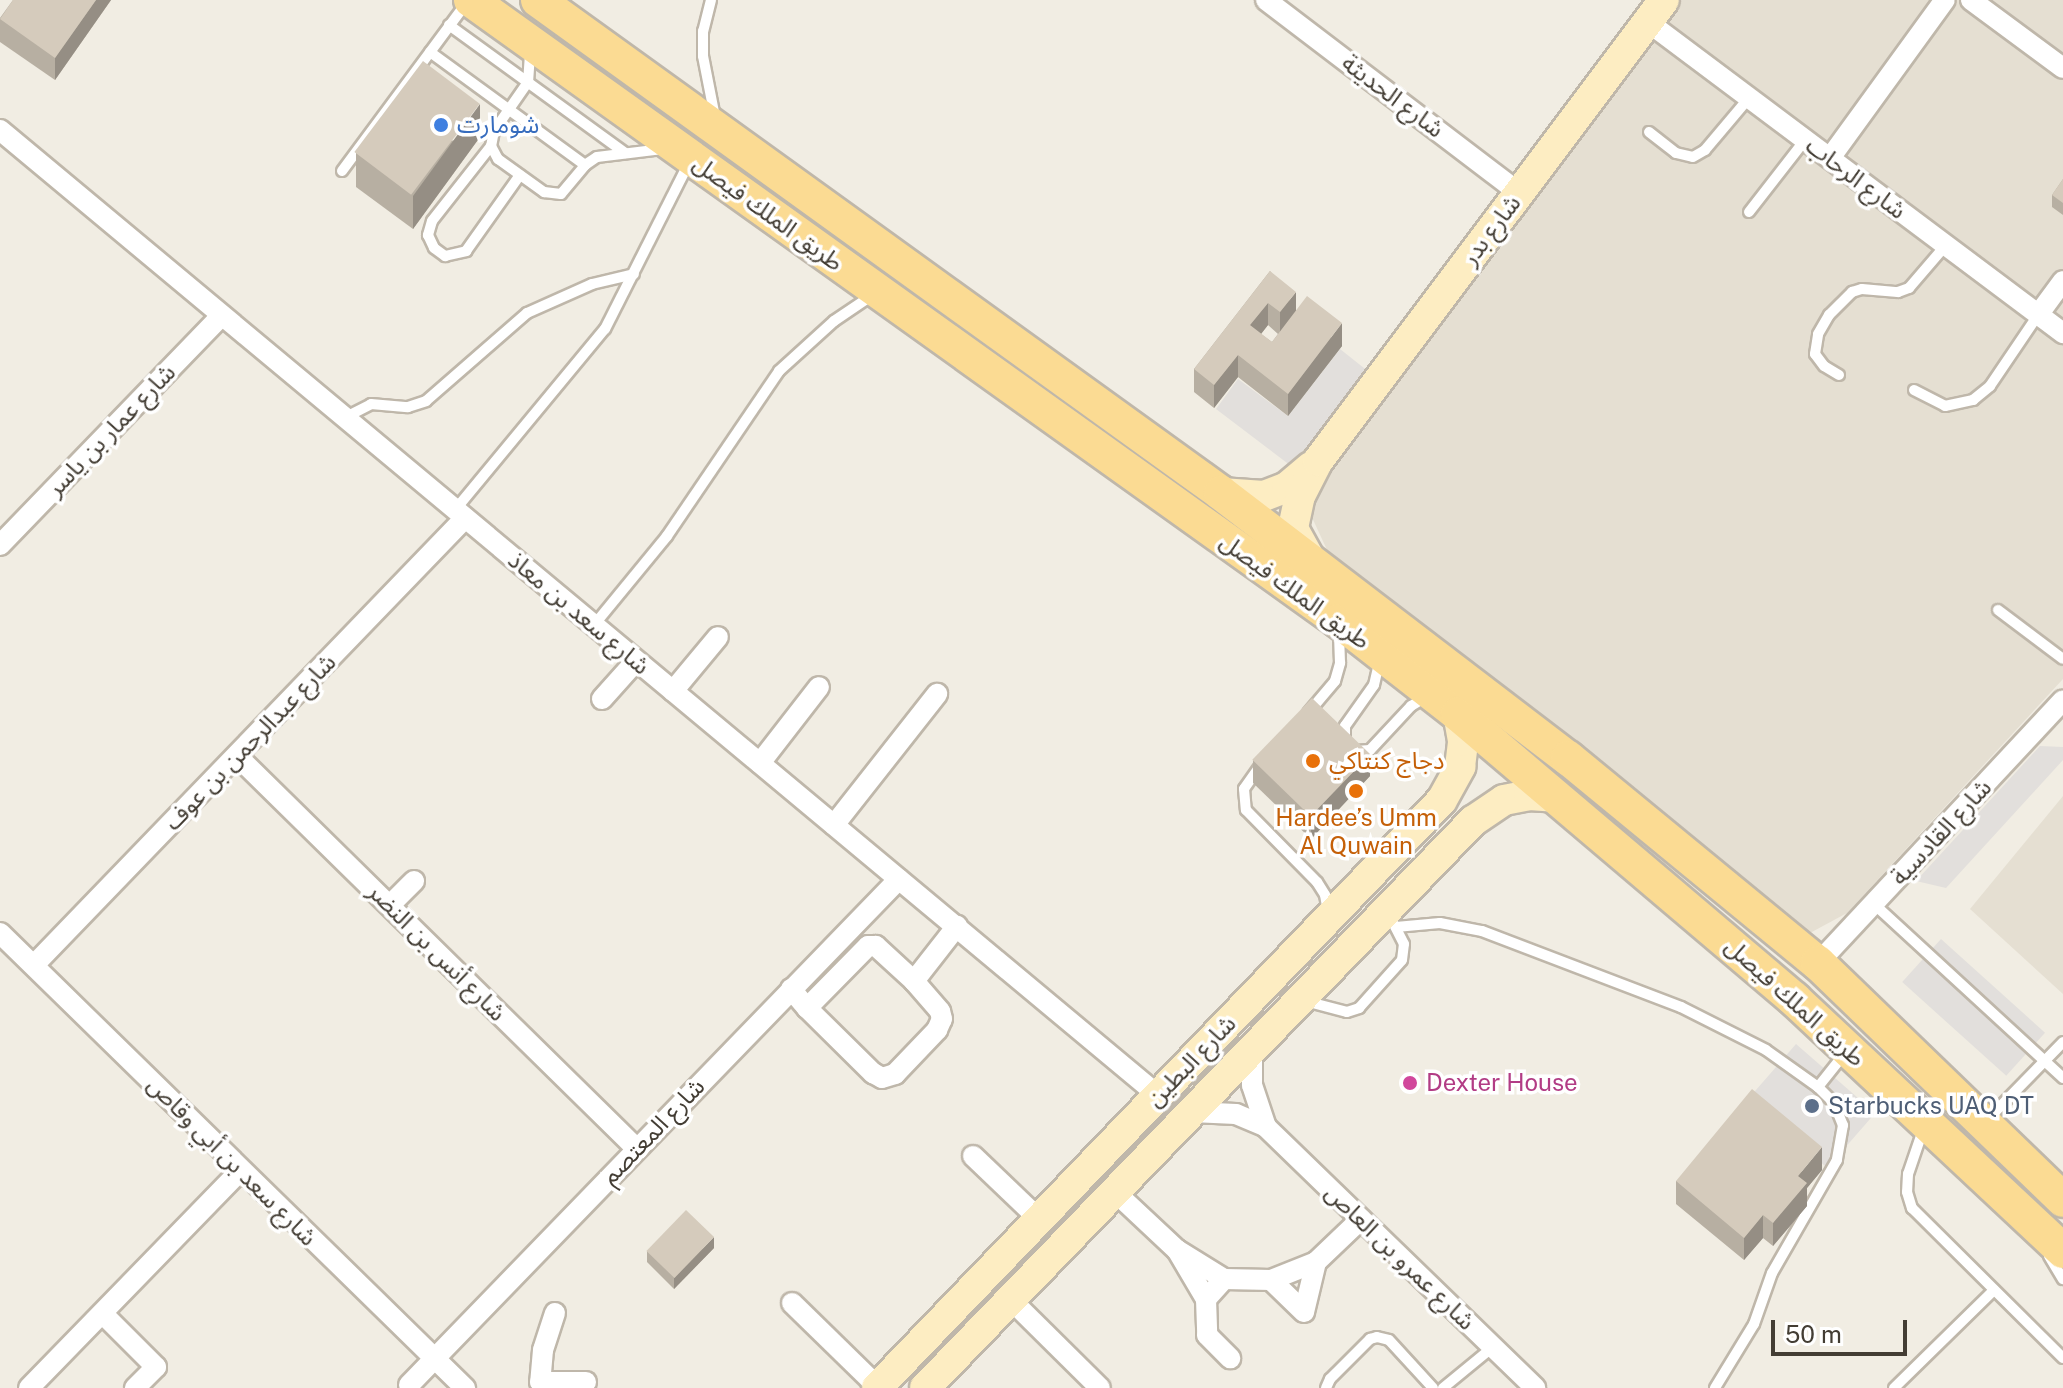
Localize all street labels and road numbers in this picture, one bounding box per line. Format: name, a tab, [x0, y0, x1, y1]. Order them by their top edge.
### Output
street label: شارع الحديثة	[1336, 48, 1450, 144]
street label: شارع الرحاب	[1800, 131, 1912, 225]
street label: طريق الملك فيصل	[687, 149, 849, 277]
street label: شارع بدر	[1455, 189, 1527, 271]
street label: شارع عمار بن ياسر	[41, 358, 181, 502]
street label: طريق الملك فيصل	[1214, 527, 1376, 655]
street label: شارع سعد بن معاذ	[502, 545, 656, 681]
street label: شارع عبدالرحمن بن عوف	[158, 648, 342, 836]
street label: شارع القادسية	[1885, 773, 1997, 891]
street label: شارع أنس بن النضر	[362, 877, 512, 1027]
street label: طريق الملك فيصل	[1719, 932, 1871, 1072]
street label: شارع البطين	[1140, 1009, 1242, 1113]
street label: شارع سعد بن أبي وقاص	[141, 1070, 323, 1252]
street label: شارع المعتصم	[595, 1072, 711, 1190]
street label: شارع عمرو بن العاص	[1319, 1178, 1481, 1336]

